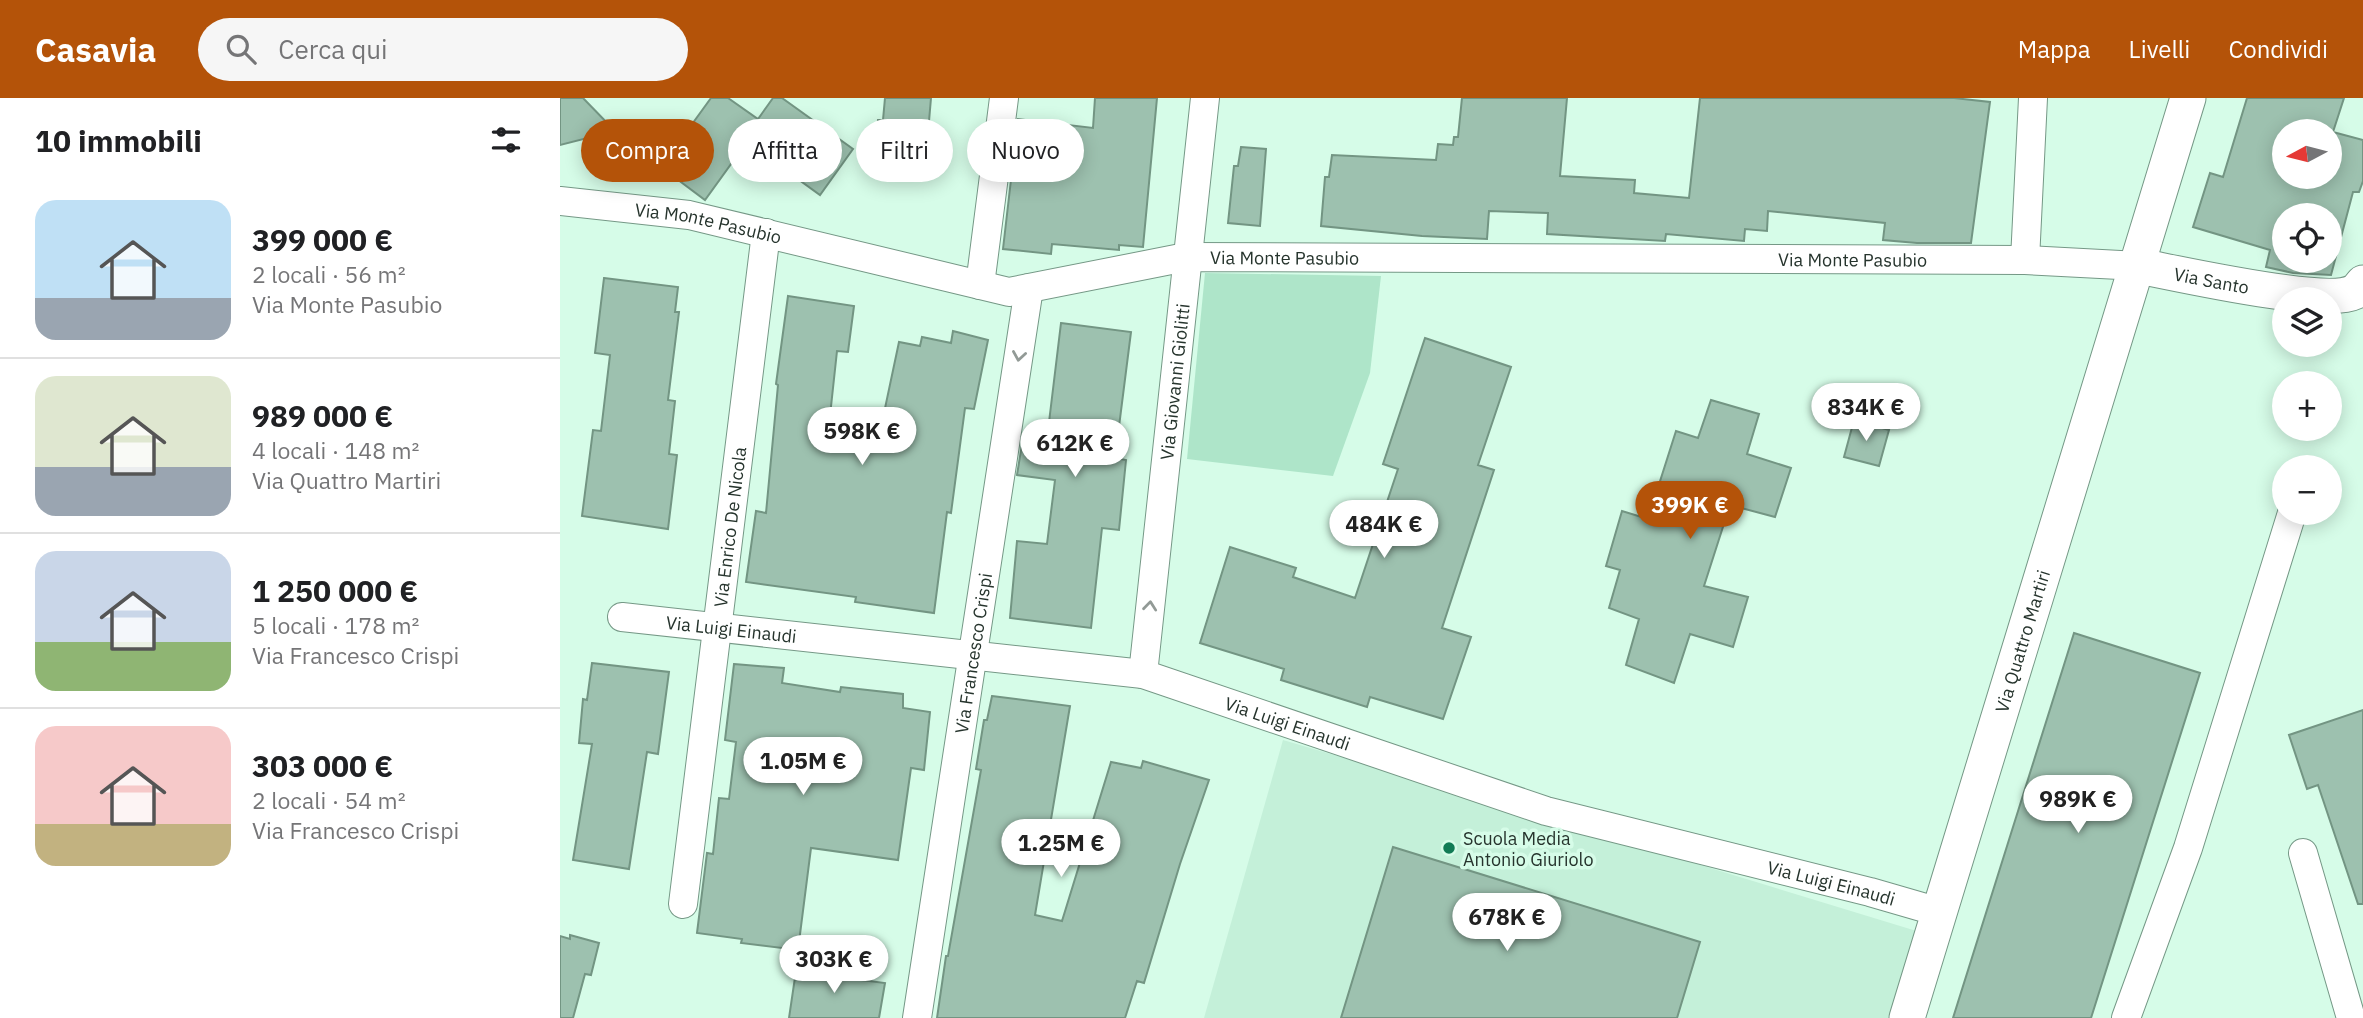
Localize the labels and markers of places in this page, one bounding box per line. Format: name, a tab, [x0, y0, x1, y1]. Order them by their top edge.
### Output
pin: 834K €	[1809, 384, 1923, 443]
pin: 598K €	[805, 408, 919, 467]
pin: 612K €	[1018, 420, 1132, 479]
pin: 399K €	[1633, 482, 1747, 541]
pin: 484K €	[1327, 500, 1441, 560]
pin: 1.05M €	[738, 738, 868, 797]
pin: 989K €	[2021, 776, 2135, 835]
pin: 1.25M €	[996, 820, 1126, 879]
place label: Scuola Media Antonio Giuriolo	[1463, 827, 1594, 871]
marker: Scuola Media Antonio Giuriolo	[1441, 840, 1457, 856]
pin: 678K €	[1450, 894, 1564, 953]
pin: 303K €	[777, 936, 891, 995]

